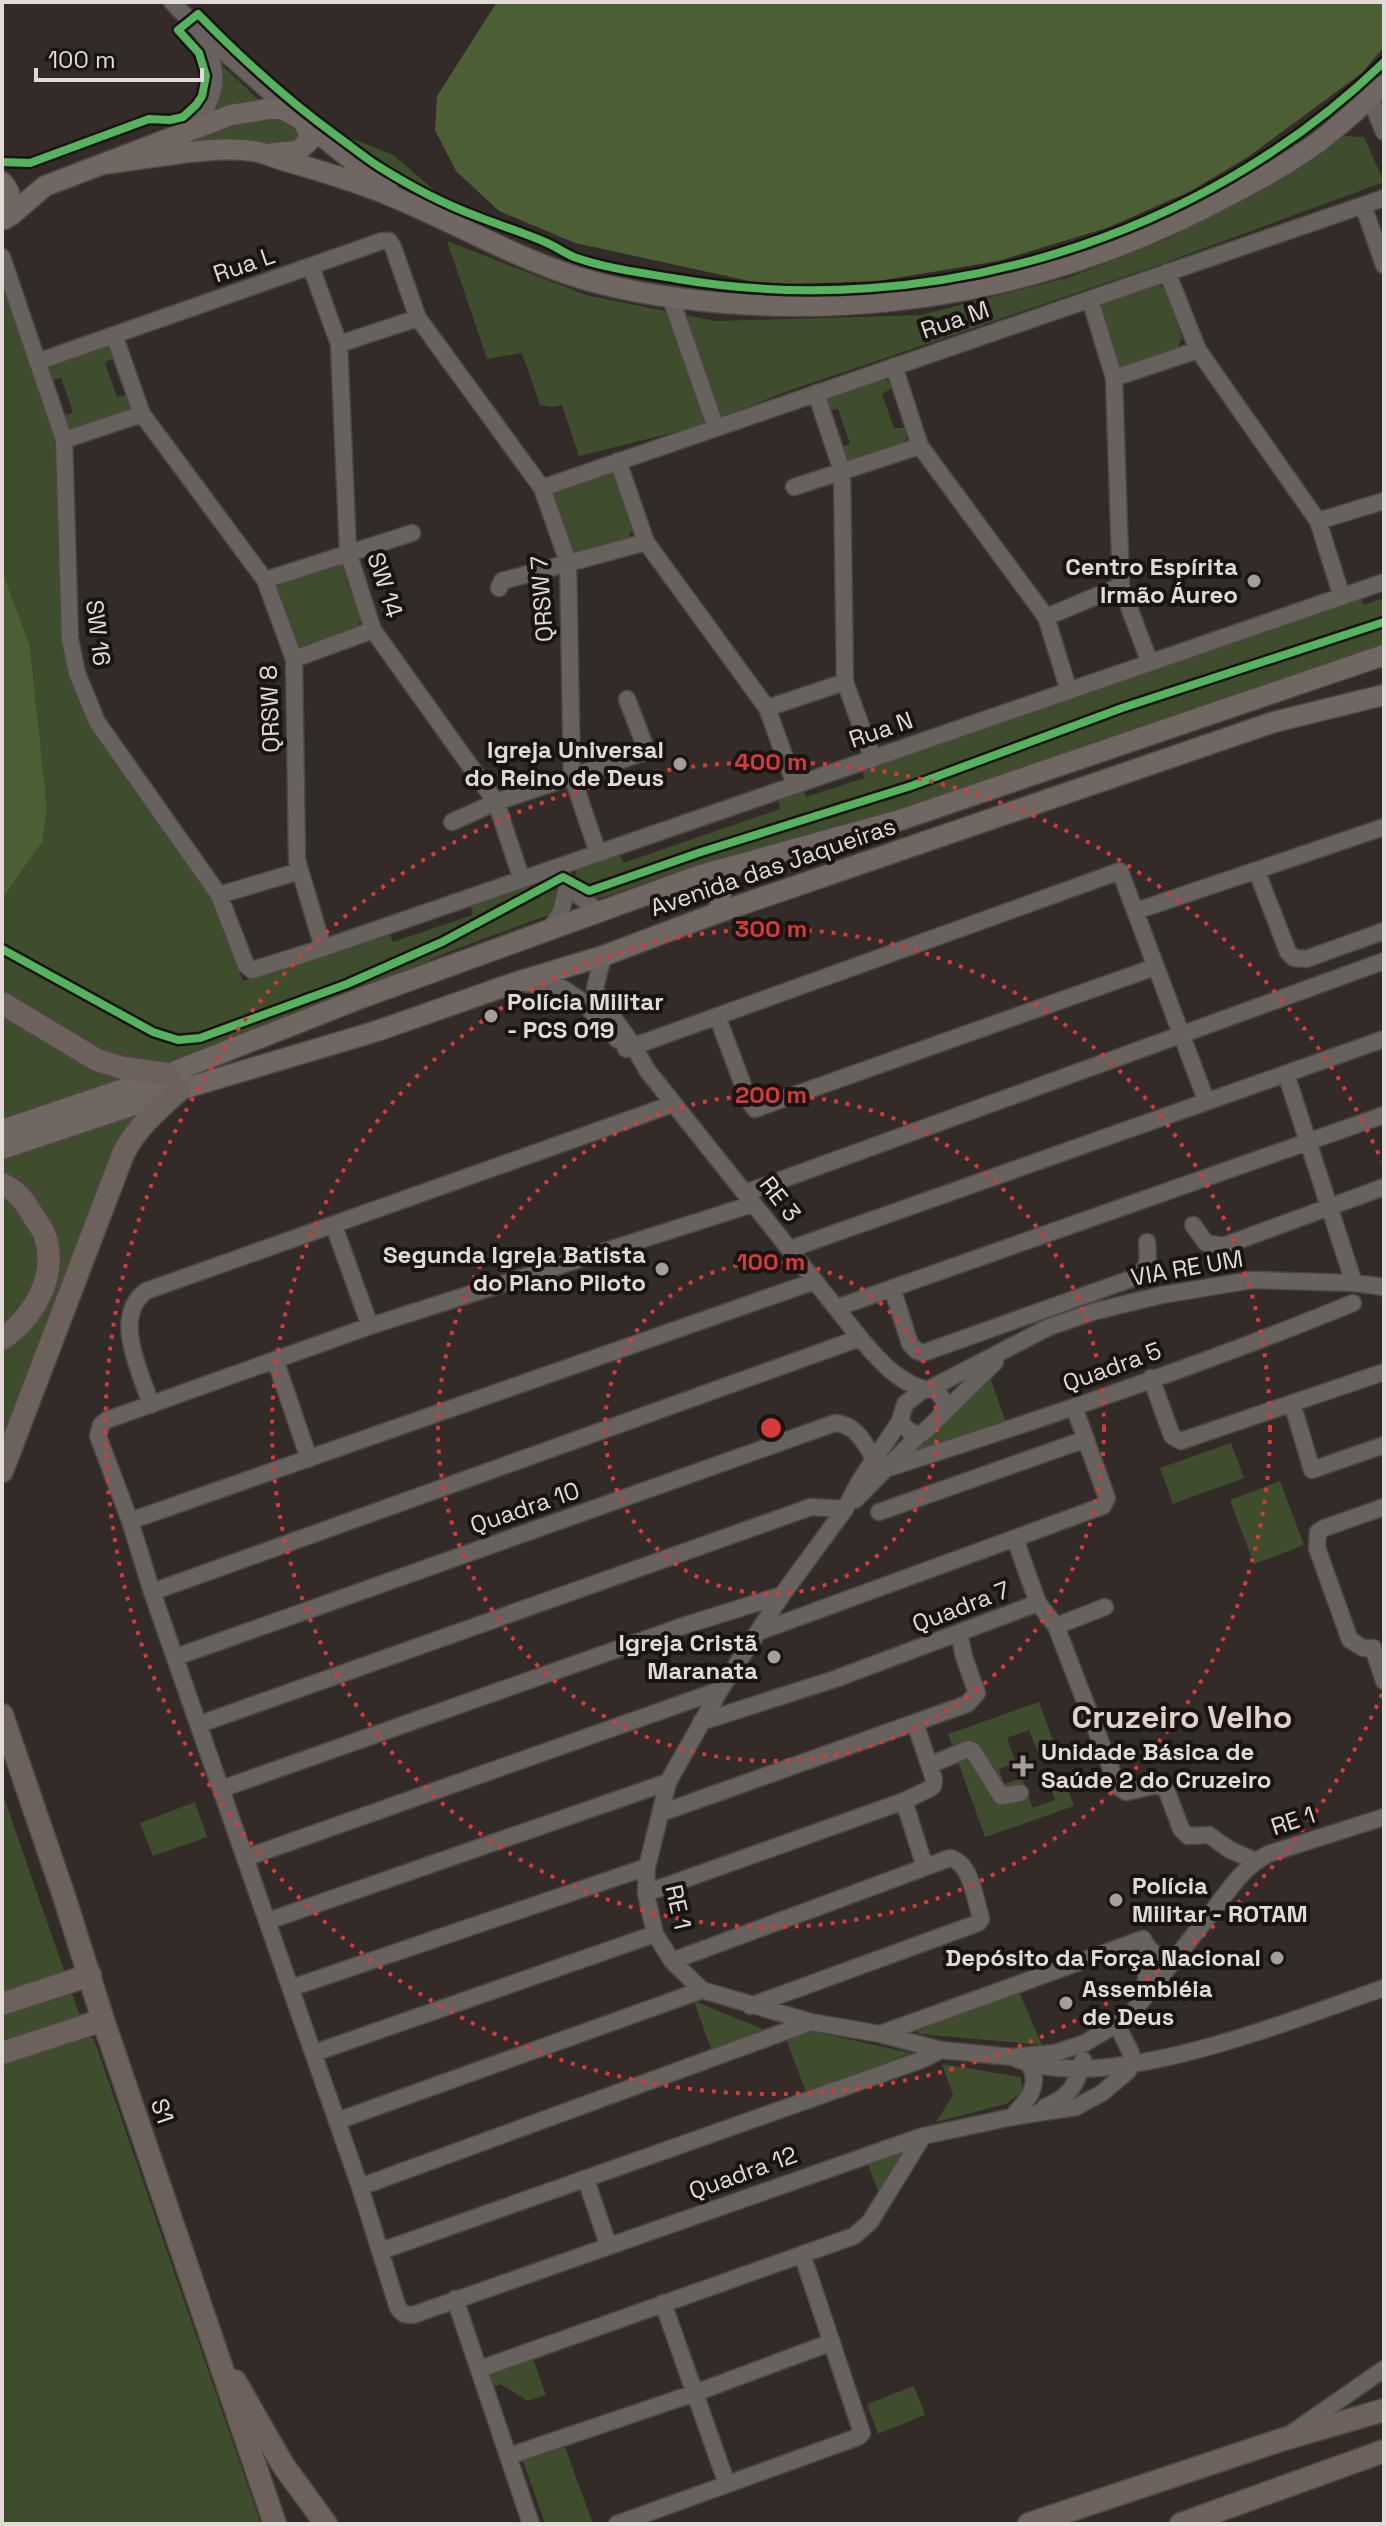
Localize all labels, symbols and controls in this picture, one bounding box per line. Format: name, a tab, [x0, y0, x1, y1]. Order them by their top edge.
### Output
scale bar	[36, 32, 202, 82]
text: 100 m	[48, 44, 116, 75]
street label: Rua L	[209, 240, 279, 289]
street label: Rua M	[916, 293, 993, 346]
street label: SW 14	[360, 548, 411, 621]
place label: Centro Espírita Irmão Áureo	[1065, 551, 1238, 610]
street label: QRSW 7	[523, 555, 560, 643]
marker: Centro Espírita Irmão Áureo	[1245, 572, 1263, 590]
street label: SW 16	[79, 598, 118, 668]
street label: QRSW 8	[252, 665, 287, 753]
street label: Rua N	[845, 704, 917, 755]
place label: Igreja Universal do Reino de Deus	[464, 734, 664, 793]
text: 400 m	[735, 746, 807, 777]
marker: Igreja Universal do Reino de Deus	[671, 755, 689, 773]
street label: Avenida das Jaqueiras	[646, 810, 900, 923]
text: 300 m	[735, 913, 807, 944]
place label: Polícia Militar - PCS 019	[507, 986, 664, 1045]
marker: Polícia Militar - PCS 019	[482, 1007, 500, 1025]
text: 200 m	[735, 1079, 807, 1110]
street label: RE 3	[753, 1170, 808, 1228]
place label: Segunda Igreja Batista do Plano Piloto	[383, 1239, 646, 1298]
street label: VIA RE UM	[1128, 1242, 1245, 1293]
text: 100 m	[737, 1246, 805, 1277]
marker: Segunda Igreja Batista do Plano Piloto	[653, 1260, 671, 1278]
street label: Quadra 5	[1058, 1334, 1165, 1399]
centre of rings	[757, 1414, 785, 1442]
street label: Quadra 10	[466, 1474, 584, 1541]
street label: Quadra 7	[908, 1574, 1014, 1639]
place label: Igreja Cristã Maranata	[619, 1627, 758, 1686]
marker: Igreja Cristã Maranata	[765, 1648, 783, 1666]
district label: Cruzeiro Velho	[1072, 1697, 1292, 1737]
place label: Unidade Básica de Saúde 2 do Cruzeiro	[1041, 1736, 1272, 1795]
marker: Unidade Básica de Saúde 2 do Cruzeiro	[1012, 1755, 1034, 1777]
street label: RE 1	[1267, 1799, 1319, 1842]
place label: Polícia Militar - ROTAM	[1132, 1870, 1308, 1929]
street label: RE 1	[658, 1882, 699, 1932]
marker: Polícia Militar - ROTAM	[1107, 1891, 1125, 1909]
place label: Depósito da Força Nacional	[945, 1942, 1261, 1973]
marker: Depósito da Força Nacional	[1268, 1949, 1286, 1967]
place label: Assembléia de Deus	[1082, 1973, 1213, 2032]
marker: Assembléia de Deus	[1057, 1994, 1075, 2012]
street label: S1	[144, 2094, 181, 2128]
street label: Quadra 12	[685, 2139, 801, 2206]

